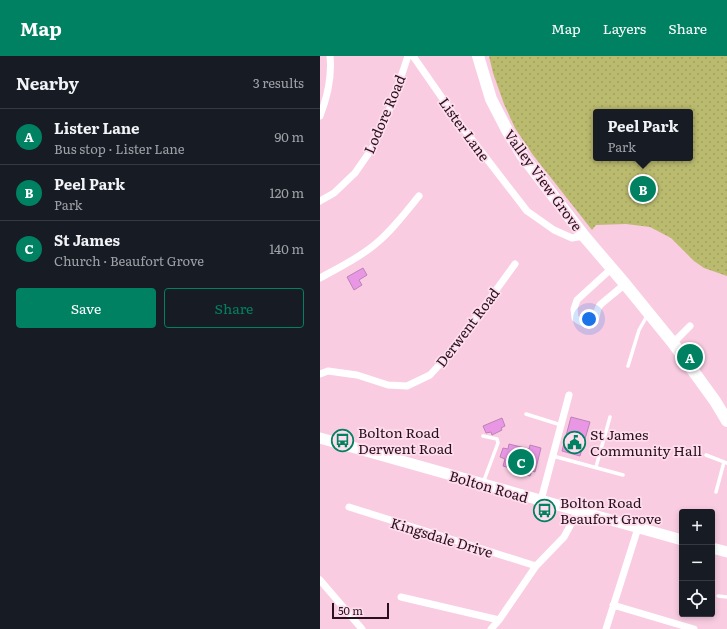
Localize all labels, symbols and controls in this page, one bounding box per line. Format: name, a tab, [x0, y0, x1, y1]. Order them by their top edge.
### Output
text: Map	[20, 14, 62, 42]
text: Map	[551, 18, 581, 38]
text: Layers	[603, 18, 646, 38]
text: Share	[668, 18, 707, 38]
text: Nearby	[16, 70, 79, 95]
street label: Lodore Road	[358, 71, 410, 157]
text: 3 results	[253, 73, 304, 92]
street label: Lister Lane	[435, 93, 495, 165]
popup	[593, 109, 693, 161]
text: Peel Park	[607, 114, 679, 137]
text: Lister Lane	[54, 116, 140, 139]
street label: Valley View Grove	[500, 125, 588, 235]
text: A	[24, 127, 34, 146]
text: 90 m	[274, 127, 304, 146]
text: Park	[607, 137, 636, 156]
text: Bus stop · Lister Lane	[54, 139, 185, 158]
text: Peel Park	[54, 172, 125, 195]
pin: B	[630, 174, 656, 204]
text: B	[25, 183, 33, 202]
text: 120 m	[269, 183, 304, 202]
text: Park	[54, 195, 83, 214]
text: St James	[54, 228, 120, 251]
text: C	[24, 239, 34, 258]
text: 140 m	[269, 239, 304, 258]
text: Church · Beaufort Grove	[54, 251, 204, 270]
street label: Derwent Road	[431, 283, 504, 371]
button: Save	[16, 288, 156, 328]
button: Share	[164, 288, 304, 328]
your location	[579, 309, 599, 329]
pin: A	[677, 342, 703, 372]
place label: Bolton Road Derwent Road	[358, 422, 453, 458]
place label: St James Community Hall	[590, 424, 702, 460]
bus stop icon: Bolton Road Derwent Road	[330, 427, 356, 453]
public building icon: St James Community Hall	[561, 429, 587, 455]
pin: C	[508, 447, 534, 477]
street label: Bolton Road	[447, 465, 531, 507]
place label: Bolton Road Beaufort Grove	[560, 492, 661, 528]
bus stop icon: Bolton Road Beaufort Grove	[532, 497, 558, 523]
map controls	[679, 509, 715, 617]
button: +	[679, 509, 715, 545]
street label: Kingsdale Drive	[388, 512, 496, 562]
button: −	[679, 545, 715, 581]
button: locate	[679, 581, 715, 617]
scale bar	[332, 601, 389, 620]
text: 50 m	[338, 602, 363, 618]

